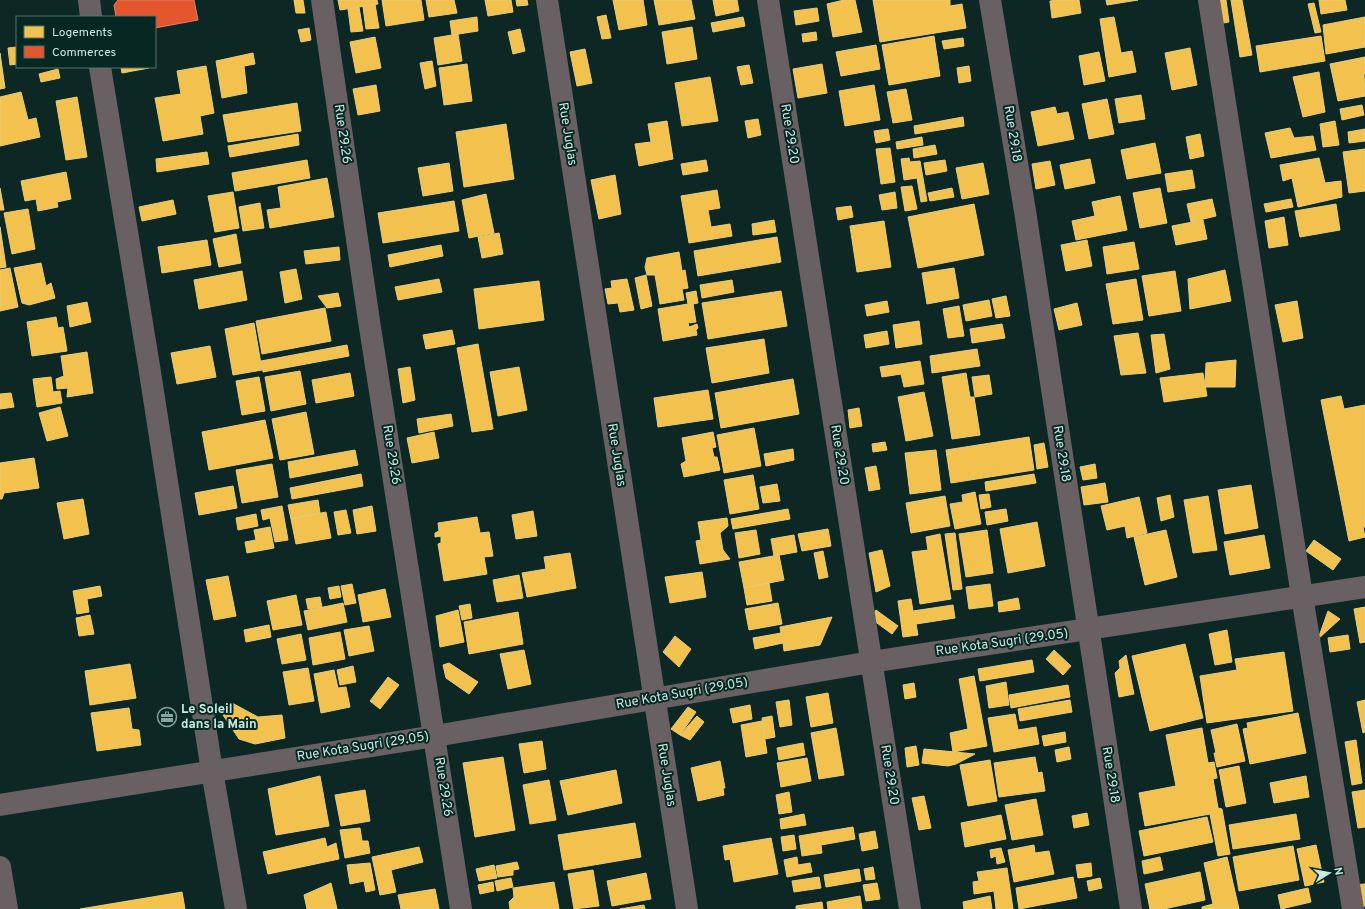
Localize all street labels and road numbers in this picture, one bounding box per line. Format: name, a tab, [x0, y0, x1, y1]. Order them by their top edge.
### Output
street label: Rue Juglas	[554, 101, 580, 167]
street label: Rue 29.26	[330, 103, 354, 165]
street label: Rue 29.20	[776, 103, 802, 165]
street label: Rue 29.18	[1000, 105, 1024, 164]
street label: Rue Juglas	[603, 422, 629, 488]
street label: Rue 29.26	[378, 424, 404, 486]
street label: Rue 29.20	[826, 424, 852, 486]
street label: Rue 29.18	[1049, 425, 1073, 484]
street label: Rue Kota Sugri (29.05)	[935, 626, 1069, 660]
street label: Rue Kota Sugri (29.05)	[615, 675, 749, 713]
street label: Rue Kota Sugri (29.05)	[296, 729, 430, 765]
street label: Rue Juglas	[653, 742, 679, 808]
street label: Rue 29.20	[876, 744, 902, 806]
street label: Rue 29.18	[1098, 746, 1122, 805]
street label: Rue 29.26	[430, 756, 456, 818]

